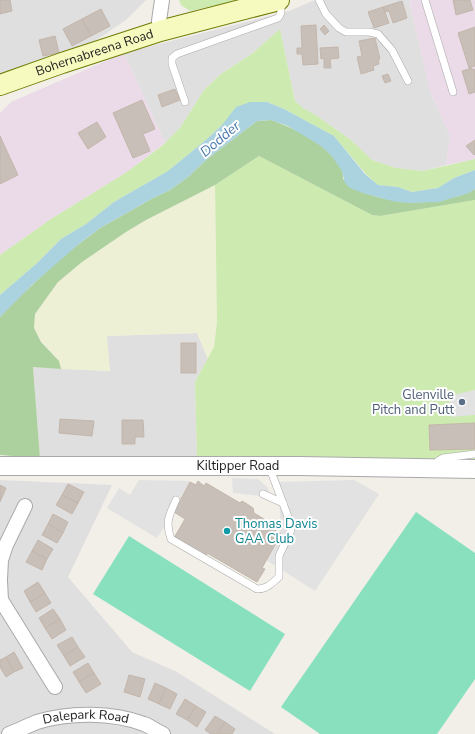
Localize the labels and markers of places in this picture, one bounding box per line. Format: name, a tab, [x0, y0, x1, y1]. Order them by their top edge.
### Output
place label: Glenville Pitch and Putt	[372, 386, 454, 419]
marker: Glenville Pitch and Putt	[457, 397, 467, 407]
place label: Thomas Davis GAA Club	[235, 515, 318, 548]
marker: Thomas Davis GAA Club	[222, 526, 232, 536]

